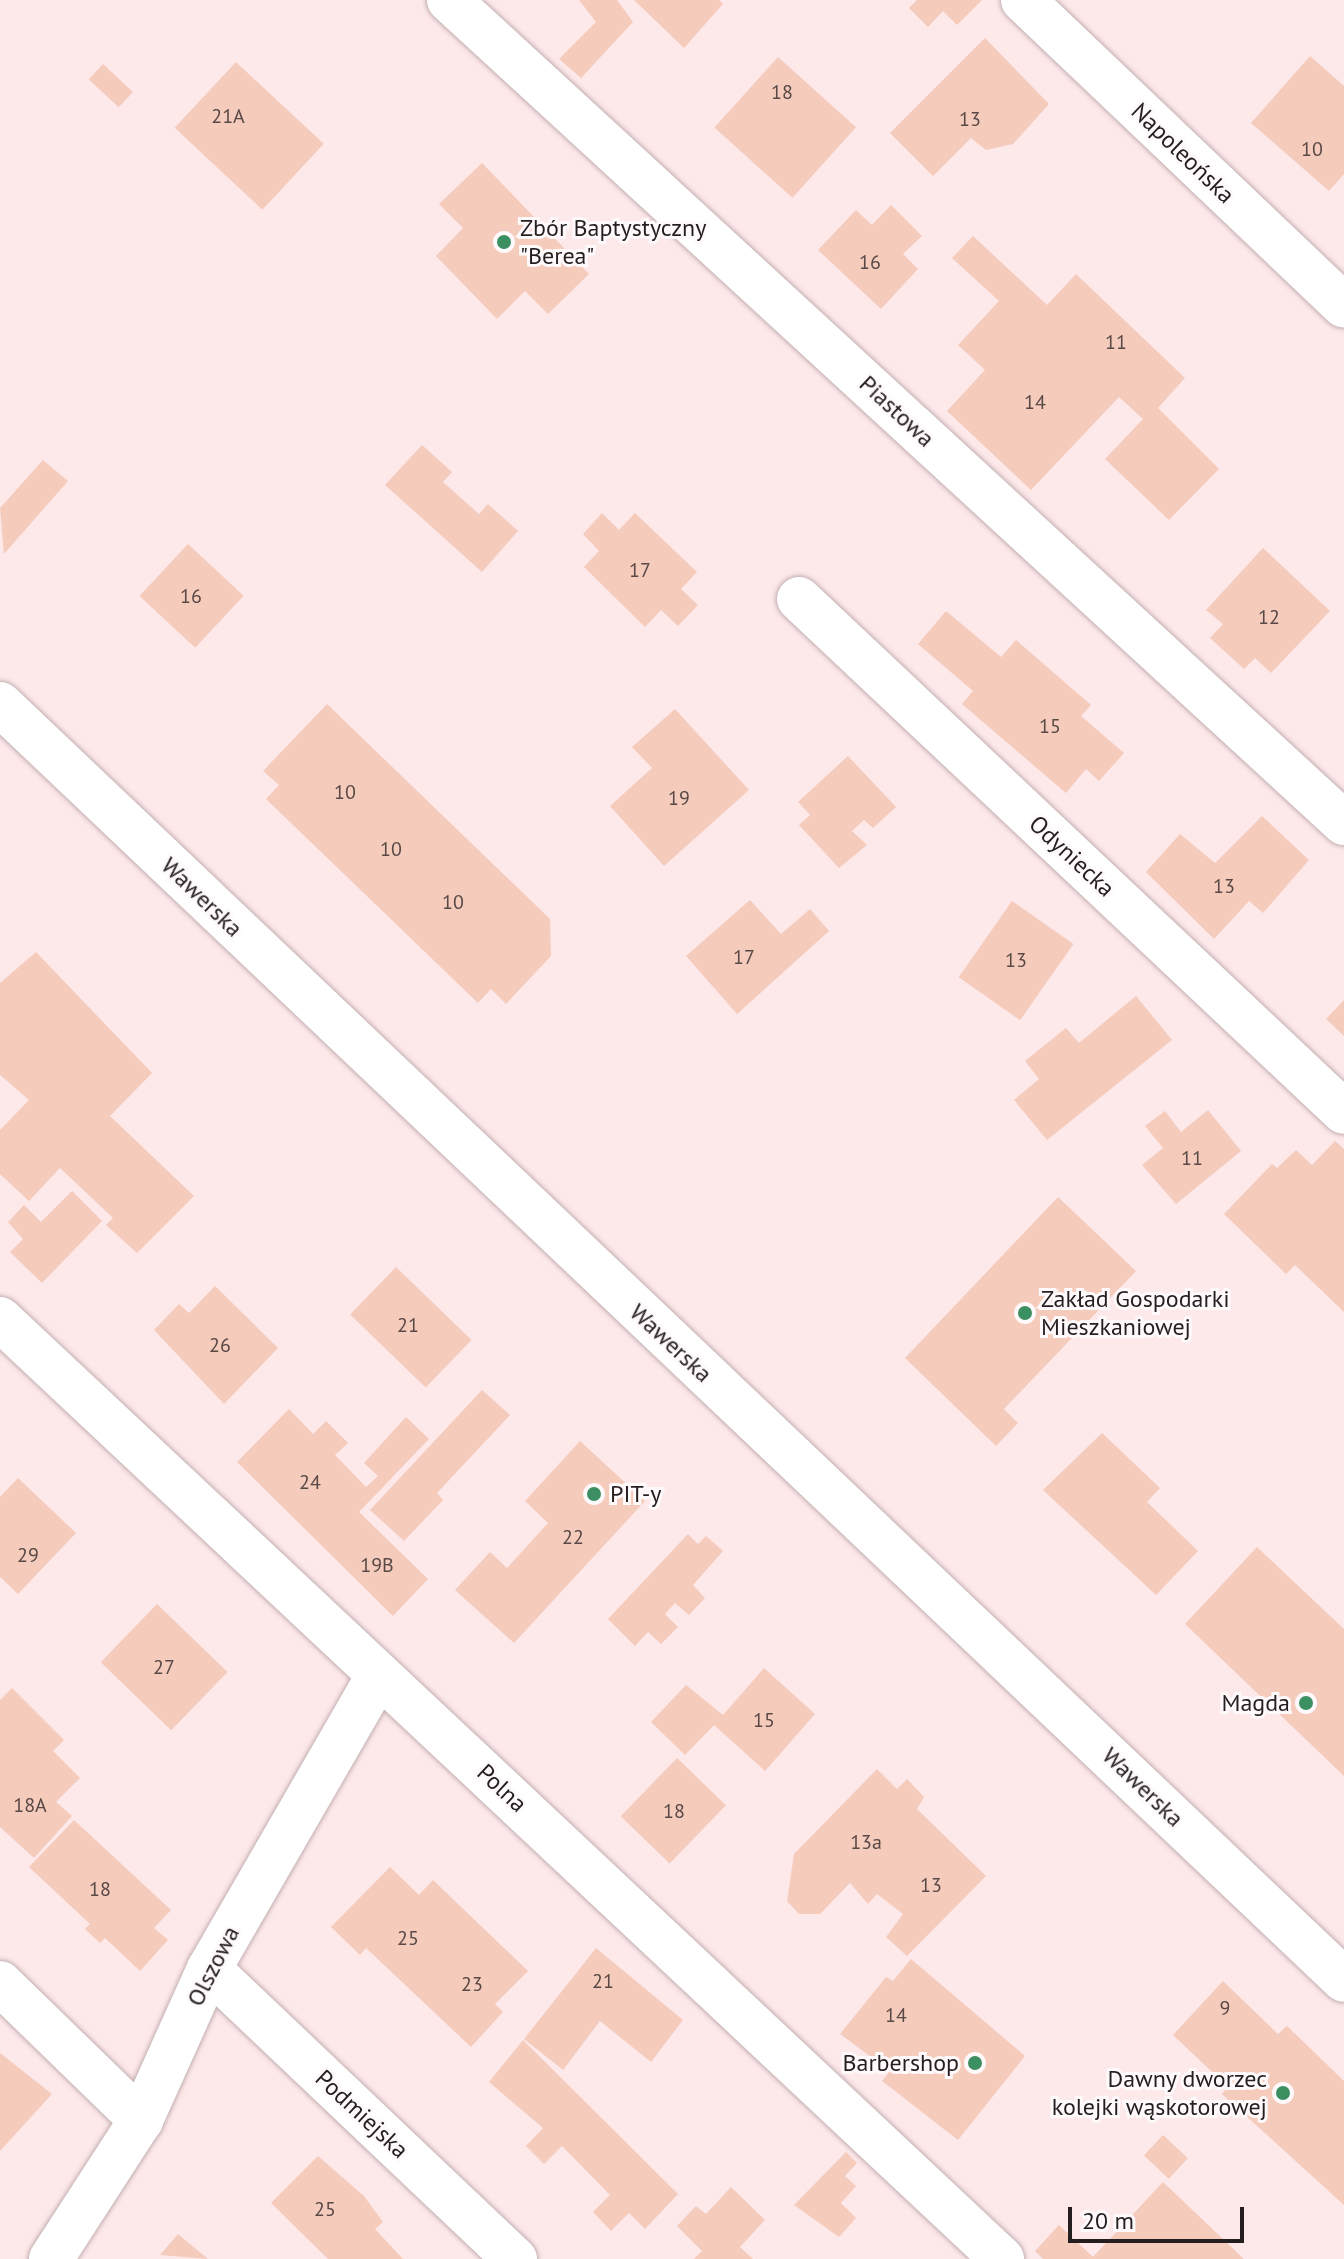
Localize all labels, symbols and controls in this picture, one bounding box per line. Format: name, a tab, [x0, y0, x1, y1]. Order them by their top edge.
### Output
house number: 18	[771, 80, 793, 104]
street label: Napoleońska	[1125, 97, 1241, 209]
house number: 21A	[211, 104, 245, 128]
house number: 13	[959, 107, 981, 131]
house number: 10	[1301, 137, 1323, 161]
place label: Zbór Baptystyczny "Berea"	[520, 214, 706, 270]
marker: Zbór Baptystyczny "Berea"	[495, 233, 513, 251]
house number: 16	[859, 250, 881, 274]
house number: 11	[1105, 330, 1127, 354]
street label: Piastowa	[854, 369, 940, 453]
house number: 14	[1024, 390, 1046, 414]
house number: 17	[629, 558, 651, 582]
house number: 16	[180, 584, 202, 608]
house number: 12	[1258, 605, 1280, 629]
house number: 15	[1039, 714, 1061, 738]
house number: 10	[334, 780, 356, 804]
house number: 19	[668, 786, 690, 810]
street label: Odyniecka	[1023, 809, 1121, 903]
house number: 10	[380, 837, 402, 861]
street label: Wawerska	[155, 851, 249, 943]
house number: 13	[1213, 874, 1235, 898]
house number: 10	[442, 890, 464, 914]
house number: 17	[733, 945, 755, 969]
house number: 13	[1005, 948, 1027, 972]
house number: 11	[1181, 1146, 1203, 1170]
place label: Zakład Gospodarki Mieszkaniowej	[1041, 1285, 1230, 1341]
street label: Wawerska	[624, 1298, 718, 1388]
marker: Zakład Gospodarki Mieszkaniowej	[1016, 1304, 1034, 1322]
house number: 21	[397, 1313, 419, 1337]
house number: 26	[209, 1333, 231, 1357]
house number: 24	[299, 1470, 321, 1494]
place label: PIT-y	[610, 1480, 662, 1508]
marker: PIT-y	[585, 1485, 603, 1503]
house number: 22	[562, 1525, 584, 1549]
house number: 29	[17, 1543, 39, 1567]
house number: 19B	[360, 1553, 394, 1577]
house number: 27	[153, 1655, 175, 1679]
place label: Magda	[1221, 1689, 1290, 1717]
marker: Magda	[1297, 1694, 1315, 1712]
house number: 15	[753, 1708, 775, 1732]
street label: Wawerska	[1096, 1741, 1190, 1833]
street label: Polna	[471, 1758, 533, 1818]
house number: 18A	[13, 1793, 47, 1817]
house number: 18	[663, 1799, 685, 1823]
house number: 13a	[850, 1830, 882, 1854]
house number: 13	[920, 1873, 942, 1897]
house number: 18	[89, 1877, 111, 1901]
street label: Olszowa	[181, 1921, 245, 2011]
house number: 25	[397, 1926, 419, 1950]
house number: 21	[592, 1969, 614, 1993]
house number: 23	[461, 1972, 483, 1996]
house number: 9	[1220, 1996, 1230, 2020]
house number: 14	[885, 2003, 907, 2027]
place label: Barbershop	[843, 2049, 959, 2077]
marker: Barbershop	[966, 2054, 984, 2072]
street label: Podmiejska	[310, 2064, 414, 2164]
place label: Dawny dworzec kolejki wąskotorowej	[1052, 2065, 1267, 2121]
marker: Dawny dworzec kolejki wąskotorowej	[1274, 2084, 1292, 2102]
scale bar	[1072, 2191, 1248, 2241]
house number: 25	[314, 2197, 336, 2221]
text: 20 m	[1082, 2205, 1134, 2236]

